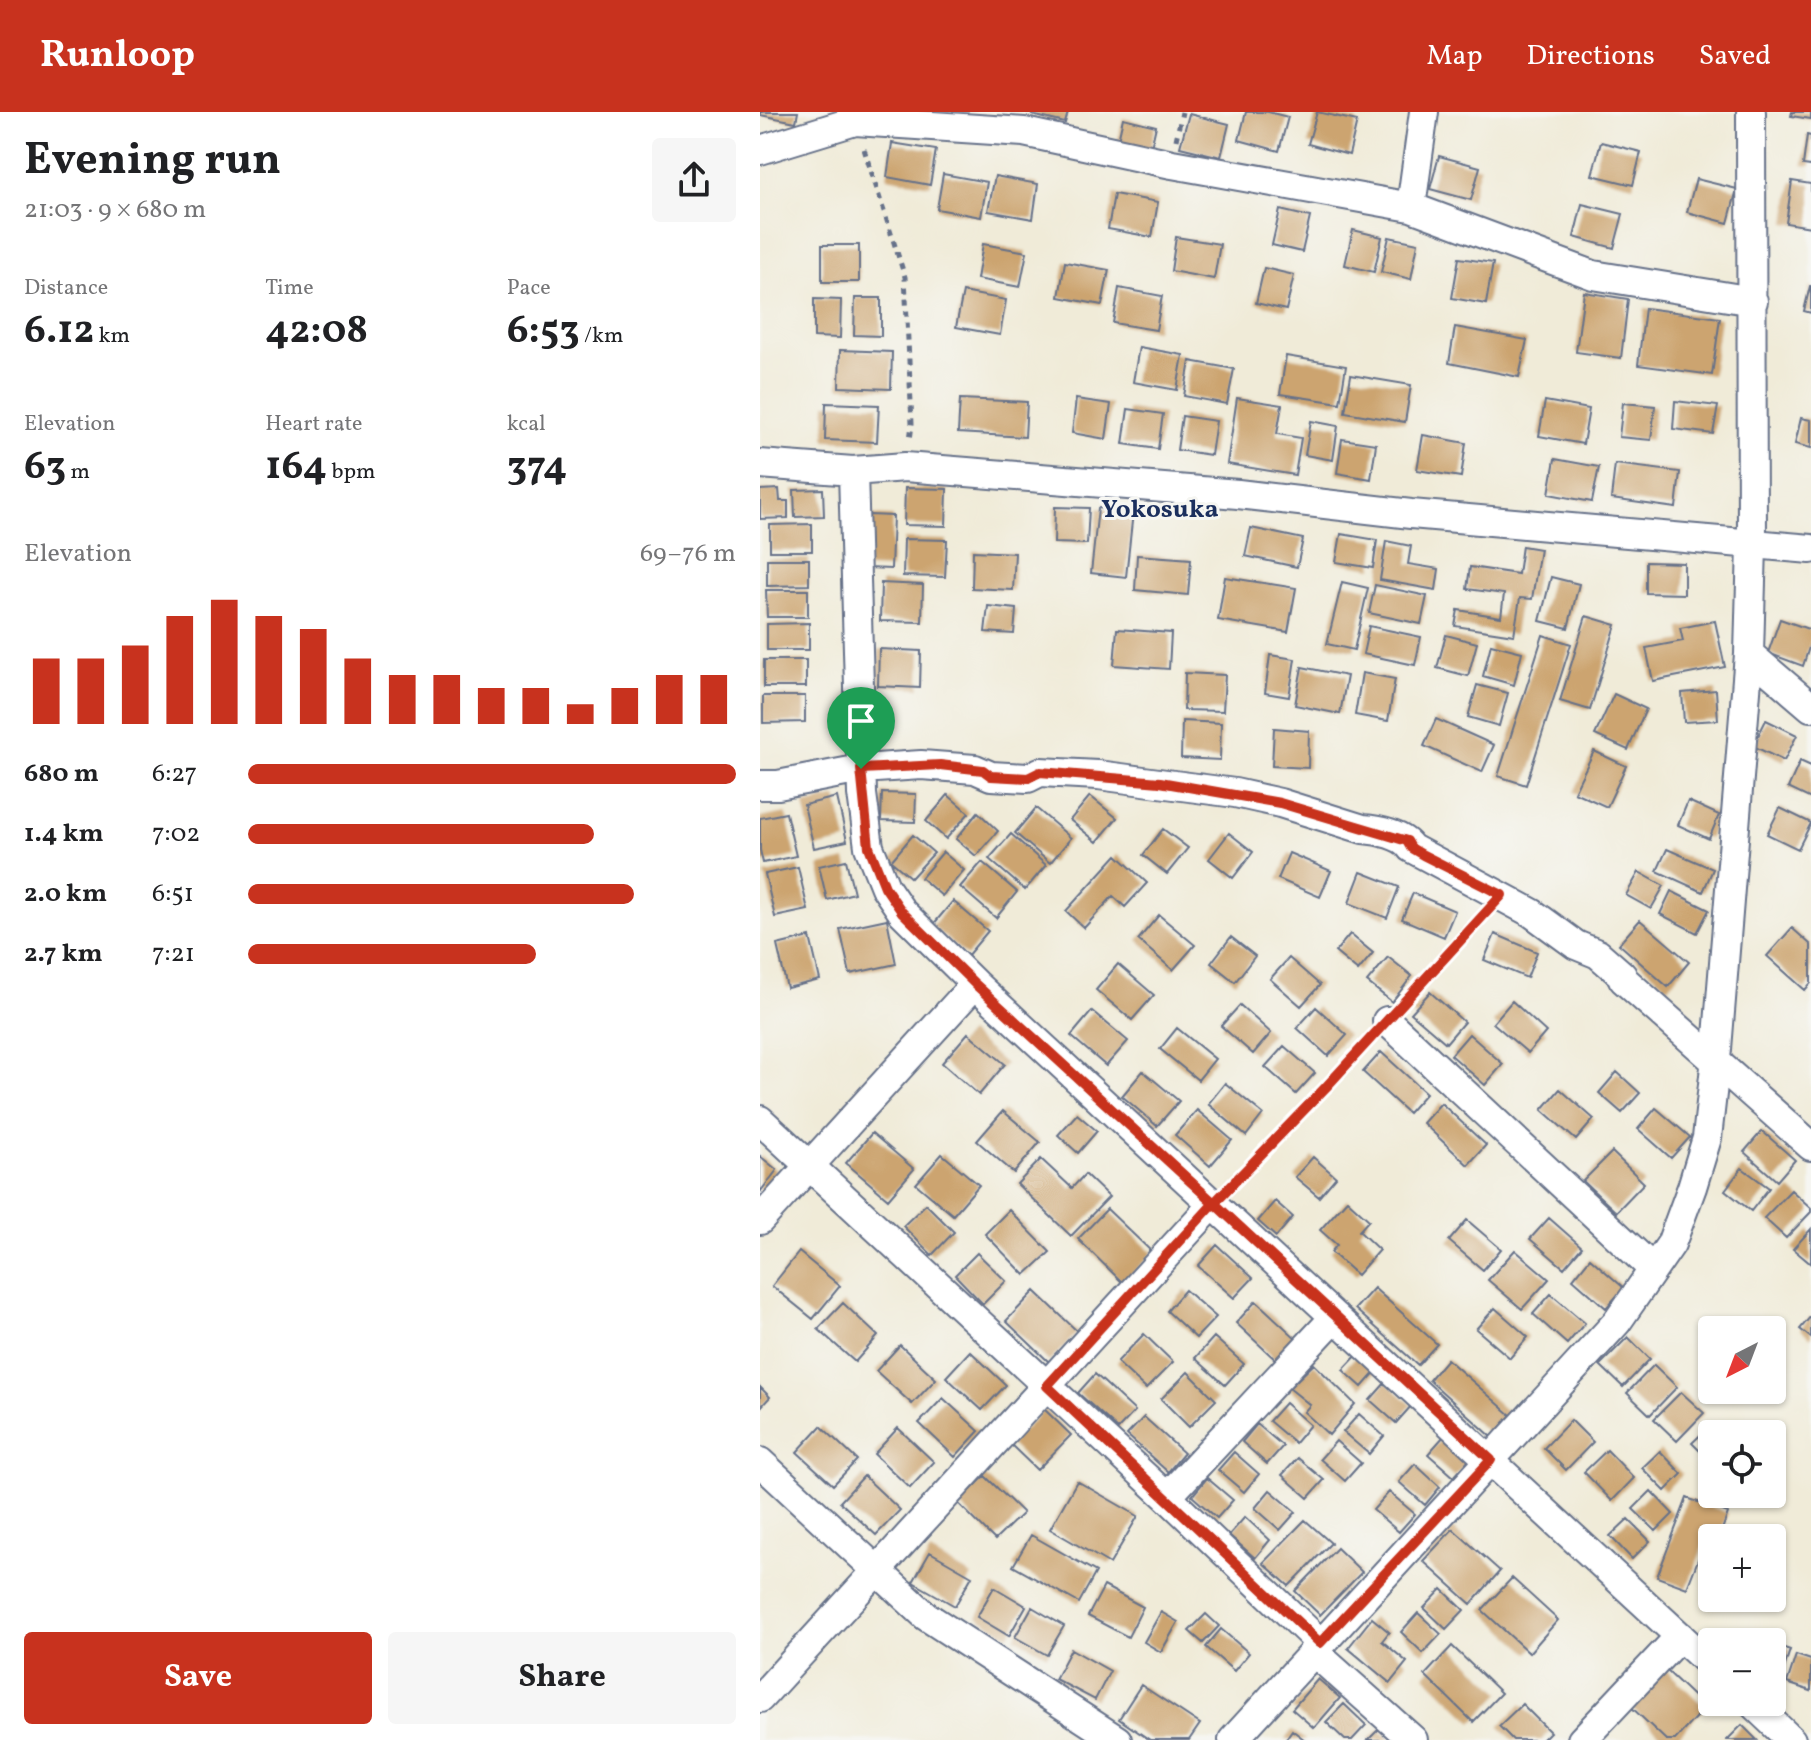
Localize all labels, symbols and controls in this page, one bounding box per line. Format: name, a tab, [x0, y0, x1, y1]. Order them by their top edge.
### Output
text: Runloop	[40, 30, 195, 83]
text: Map	[1427, 37, 1483, 76]
text: Directions	[1527, 37, 1655, 76]
text: Saved	[1699, 37, 1771, 76]
text: Evening run	[24, 131, 281, 192]
button: share	[652, 138, 736, 222]
text: 21:03 · 9 × 680 m	[24, 192, 206, 228]
text: Distance	[24, 273, 108, 304]
text: Time	[265, 273, 314, 304]
text: Pace	[507, 273, 551, 304]
text: 6.12	[24, 304, 94, 360]
text: 42:08	[265, 304, 368, 360]
text: 6:53	[507, 304, 580, 360]
text: km	[94, 321, 130, 352]
text: /km	[580, 321, 624, 352]
text: Elevation	[24, 409, 115, 440]
text: Heart rate	[265, 409, 362, 440]
text: kcal	[507, 409, 546, 440]
text: 63	[24, 440, 66, 496]
text: 164	[265, 440, 327, 496]
text: 374	[507, 440, 567, 496]
text: m	[66, 457, 90, 488]
text: bpm	[327, 457, 376, 488]
district label: Yokosuka	[1101, 492, 1219, 528]
text: Elevation	[24, 536, 132, 572]
text: 69–76 m	[640, 536, 736, 572]
pin	[827, 687, 895, 769]
icon: arrive	[839, 699, 883, 743]
text: 680 m	[24, 756, 99, 792]
text: 6:27	[152, 756, 197, 792]
text: 1.4 km	[24, 816, 104, 852]
text: 7:02	[152, 816, 200, 852]
text: 2.0 km	[24, 876, 107, 912]
text: 6:51	[152, 876, 194, 912]
text: 2.7 km	[24, 936, 103, 972]
text: 7:21	[152, 936, 195, 972]
north arrow	[1698, 1316, 1786, 1404]
map controls	[1698, 1316, 1786, 1716]
button: locate	[1698, 1420, 1786, 1508]
button: +	[1698, 1524, 1786, 1612]
button: −	[1698, 1628, 1786, 1716]
button: Save	[24, 1632, 372, 1724]
button: Share	[388, 1632, 736, 1724]

